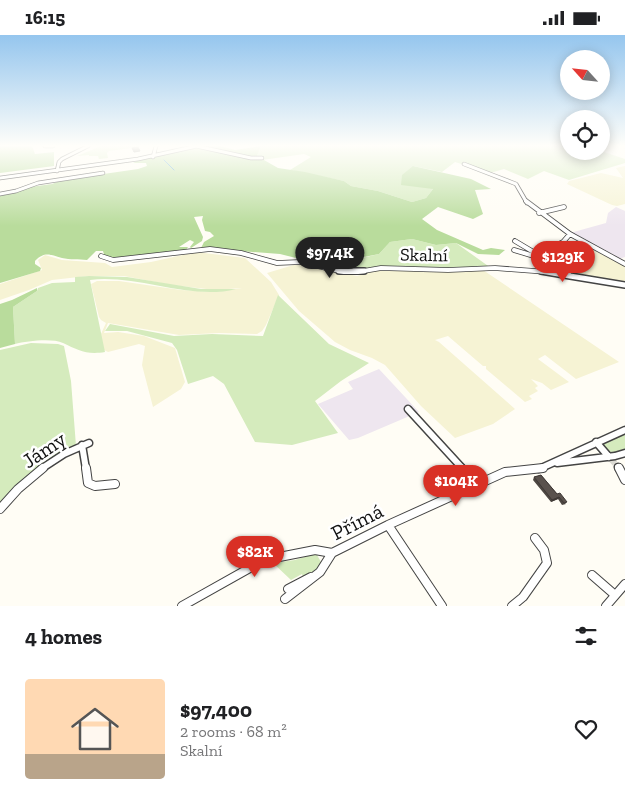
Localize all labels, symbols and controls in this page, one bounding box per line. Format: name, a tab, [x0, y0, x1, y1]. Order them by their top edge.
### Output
text: 16:15	[25, 6, 65, 29]
north arrow	[560, 50, 610, 100]
map controls	[560, 50, 610, 160]
button: locate	[560, 110, 610, 160]
pin: $97.4K	[289, 237, 371, 279]
pin: $129K	[528, 241, 598, 283]
text: $97.4K	[306, 243, 354, 262]
street label: Skalní	[400, 244, 448, 266]
text: $129K	[542, 247, 584, 266]
street label: Jámy	[17, 426, 71, 473]
pin: $104K	[421, 465, 491, 507]
text: $104K	[434, 471, 478, 490]
street label: Přímá	[327, 498, 387, 545]
pin: $82K	[225, 535, 285, 578]
text: $82K	[237, 542, 273, 561]
icon: filters	[572, 622, 600, 650]
text: 4 homes	[25, 624, 102, 649]
text: $97,400	[180, 697, 252, 722]
icon: home	[65, 699, 125, 759]
icon: heart	[572, 715, 600, 743]
text: 2 rooms · 68 m²	[180, 722, 287, 741]
text: Skalní	[180, 741, 222, 760]

